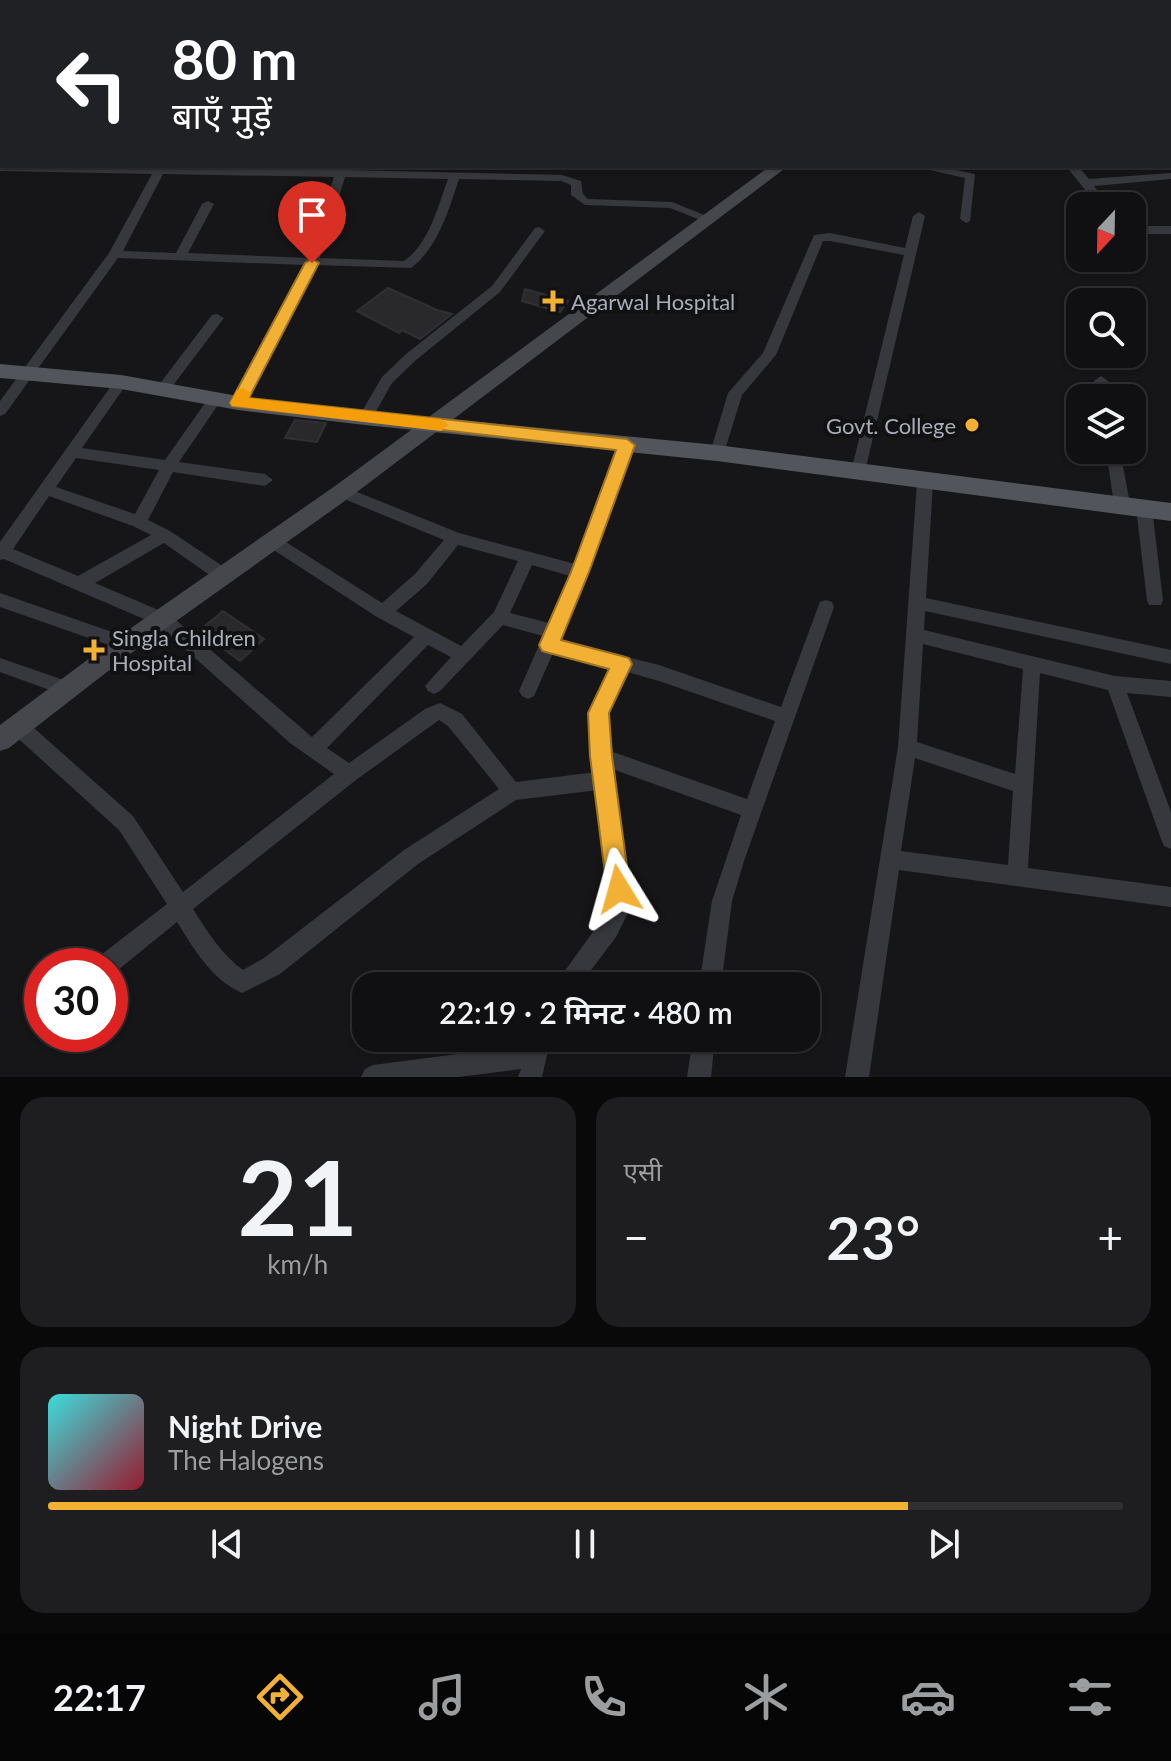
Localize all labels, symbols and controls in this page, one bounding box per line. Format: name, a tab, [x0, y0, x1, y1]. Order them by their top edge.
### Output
text: 80 m	[172, 25, 297, 92]
icon: left	[40, 32, 144, 136]
text: बाएँ मुड़ें	[172, 93, 272, 137]
pin	[278, 181, 346, 263]
north arrow	[1066, 192, 1146, 272]
map controls	[1066, 192, 1146, 464]
icon: arrive	[290, 193, 334, 237]
place label: Agarwal Hospital	[571, 288, 735, 315]
button: search	[1066, 288, 1146, 368]
marker: Agarwal Hospital	[542, 290, 564, 312]
button: layers	[1066, 384, 1146, 464]
place label: Govt. College	[826, 412, 956, 439]
marker: Govt. College	[963, 416, 981, 434]
place label: Singla Children Hospital	[112, 624, 256, 676]
marker: Singla Children Hospital	[83, 639, 105, 661]
position arrow	[577, 847, 661, 931]
speed limit sign: 30	[24, 948, 128, 1052]
text: 22:19 · 2 मिनट · 480 m	[439, 994, 733, 1030]
text: 21	[237, 1133, 358, 1258]
text: एसी	[624, 1155, 662, 1187]
text: 23°	[826, 1201, 921, 1273]
text: −	[624, 1211, 649, 1263]
text: +	[1097, 1211, 1123, 1263]
text: km/h	[267, 1248, 328, 1280]
text: Night Drive	[168, 1408, 322, 1444]
text: The Halogens	[168, 1444, 324, 1476]
icon: previous	[205, 1522, 249, 1566]
icon: pause	[563, 1522, 607, 1566]
icon: next	[922, 1522, 966, 1566]
icon: directions	[252, 1669, 308, 1725]
icon: music	[414, 1669, 470, 1725]
icon: phone	[576, 1669, 632, 1725]
icon: climate	[738, 1669, 794, 1725]
icon: car	[900, 1669, 956, 1725]
icon: filters	[1062, 1669, 1118, 1725]
text: 22:17	[53, 1675, 146, 1719]

